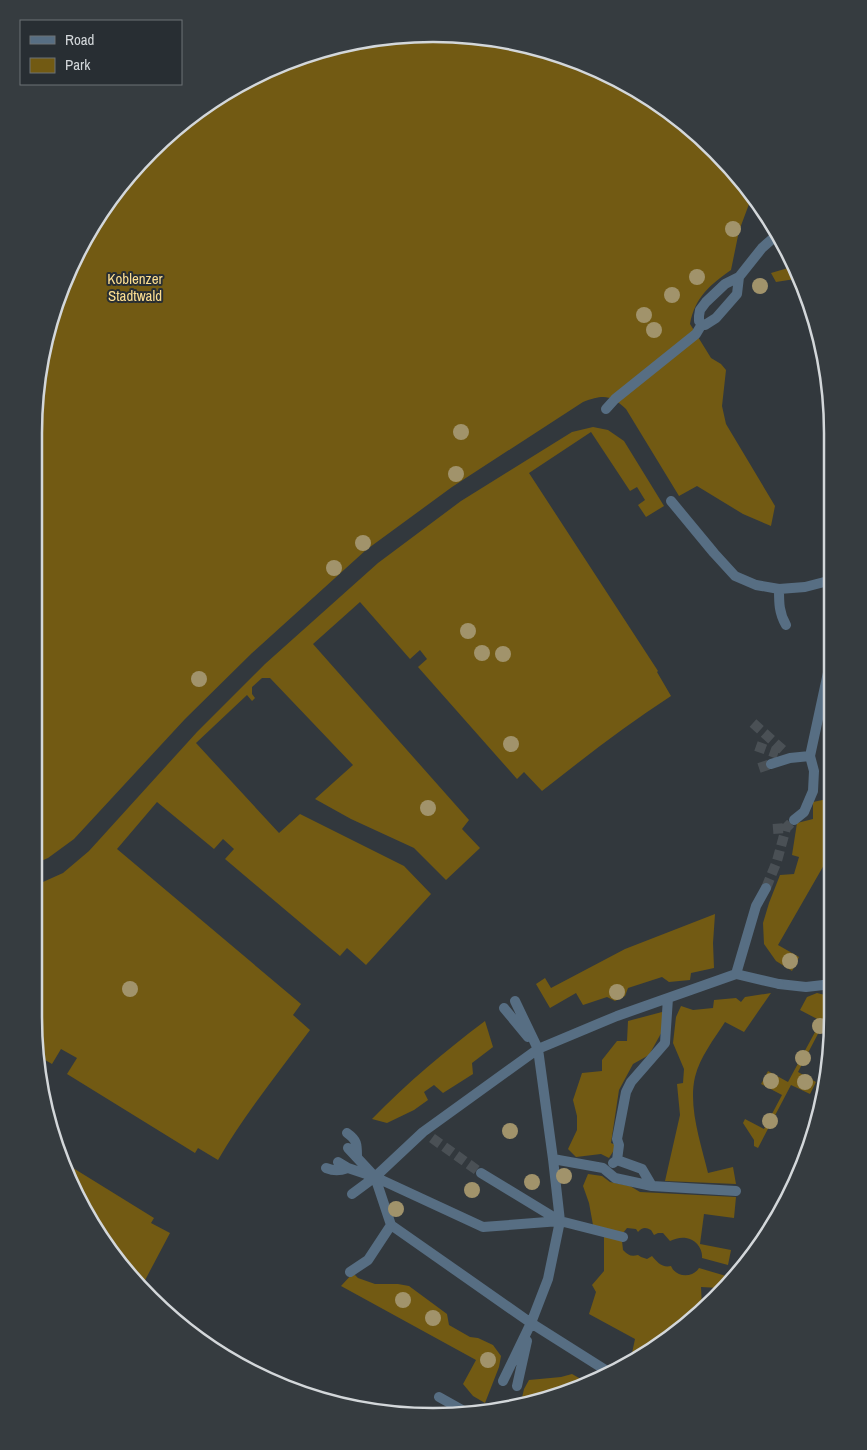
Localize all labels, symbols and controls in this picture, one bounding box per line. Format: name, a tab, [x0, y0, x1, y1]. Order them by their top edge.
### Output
legend	[20, 20, 182, 85]
text: Road	[65, 29, 94, 50]
text: Park	[65, 54, 91, 75]
park label: Koblenzer Stadtwald	[107, 268, 163, 306]

